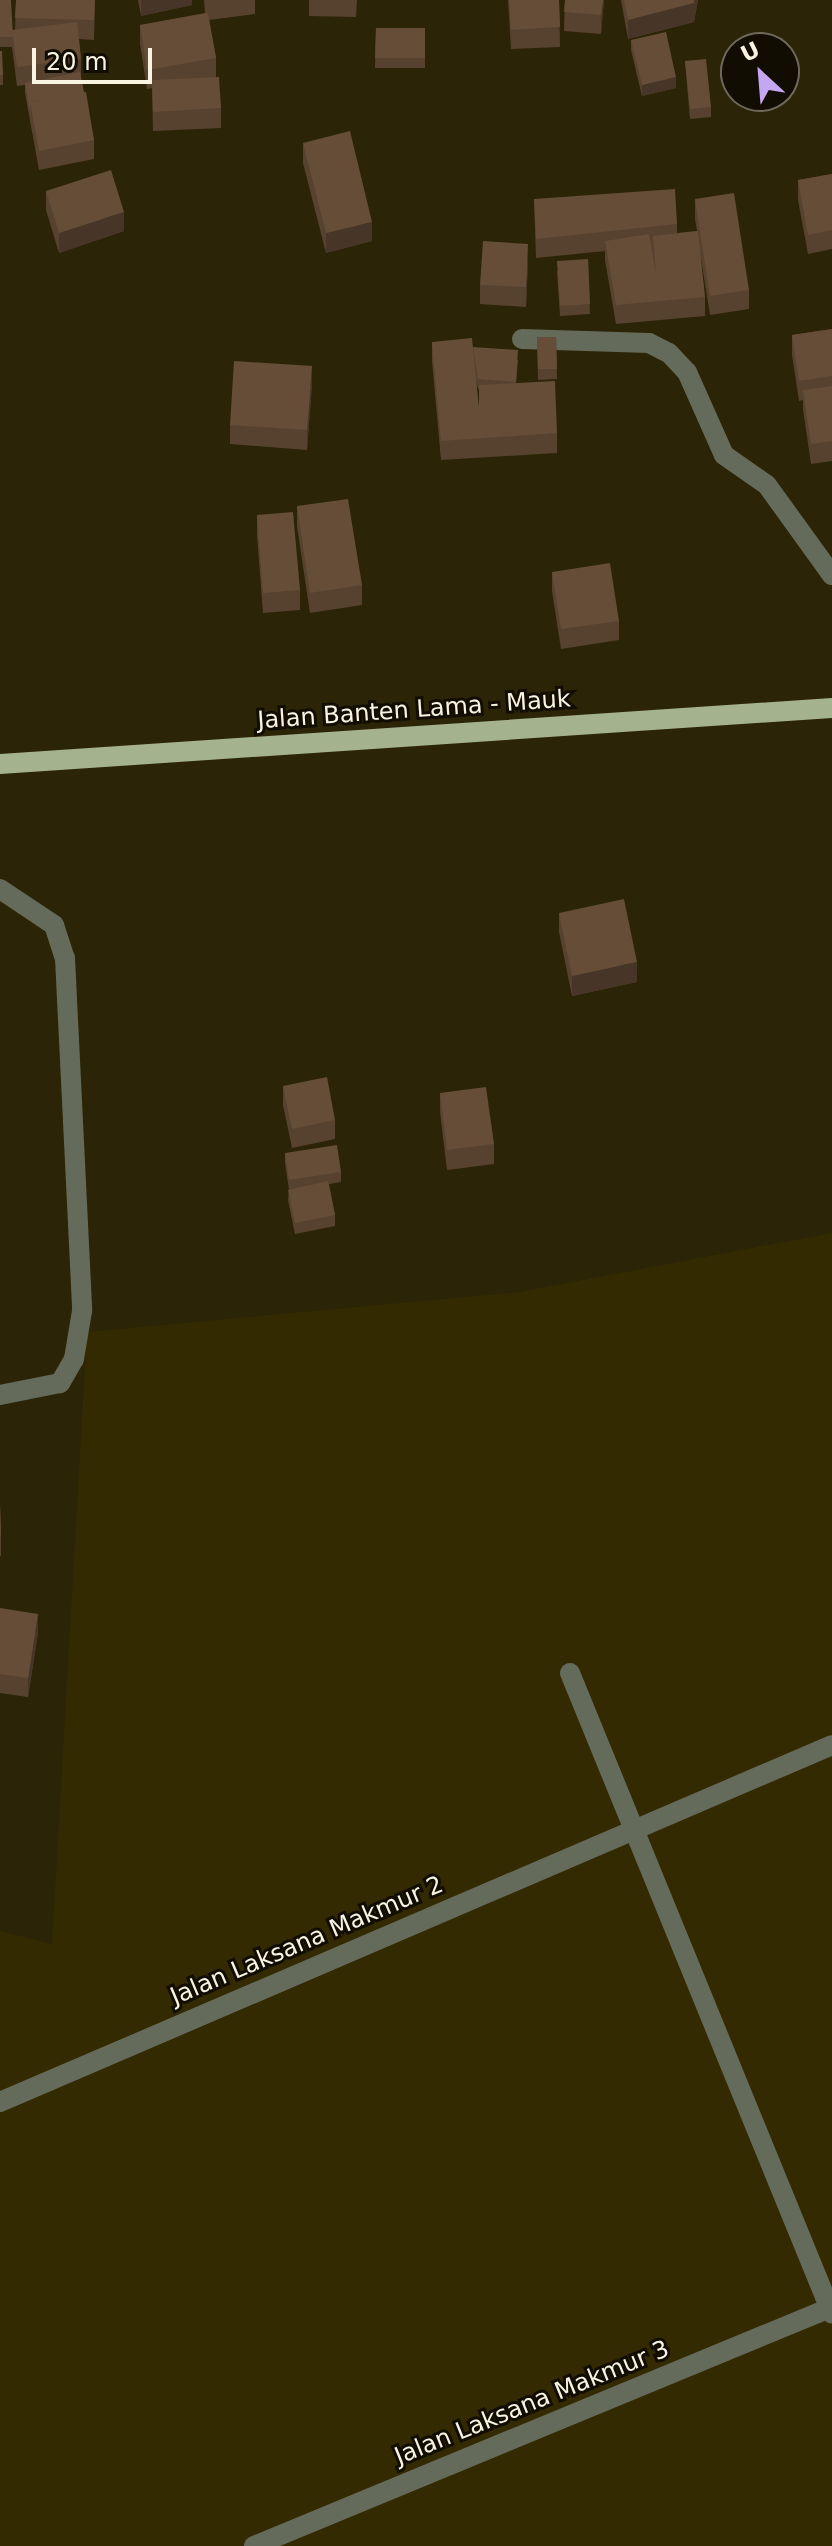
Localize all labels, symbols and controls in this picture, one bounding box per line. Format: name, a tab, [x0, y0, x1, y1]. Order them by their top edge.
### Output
scale bar	[36, 32, 156, 82]
north arrow	[720, 32, 800, 112]
text: U	[737, 37, 764, 67]
text: 20 m	[46, 48, 108, 76]
street label: Jalan Banten Lama - Mauk	[256, 685, 572, 735]
street label: Jalan Laksana Makmur 2	[166, 1870, 448, 2012]
street label: Jalan Laksana Makmur 3	[391, 2335, 673, 2471]

